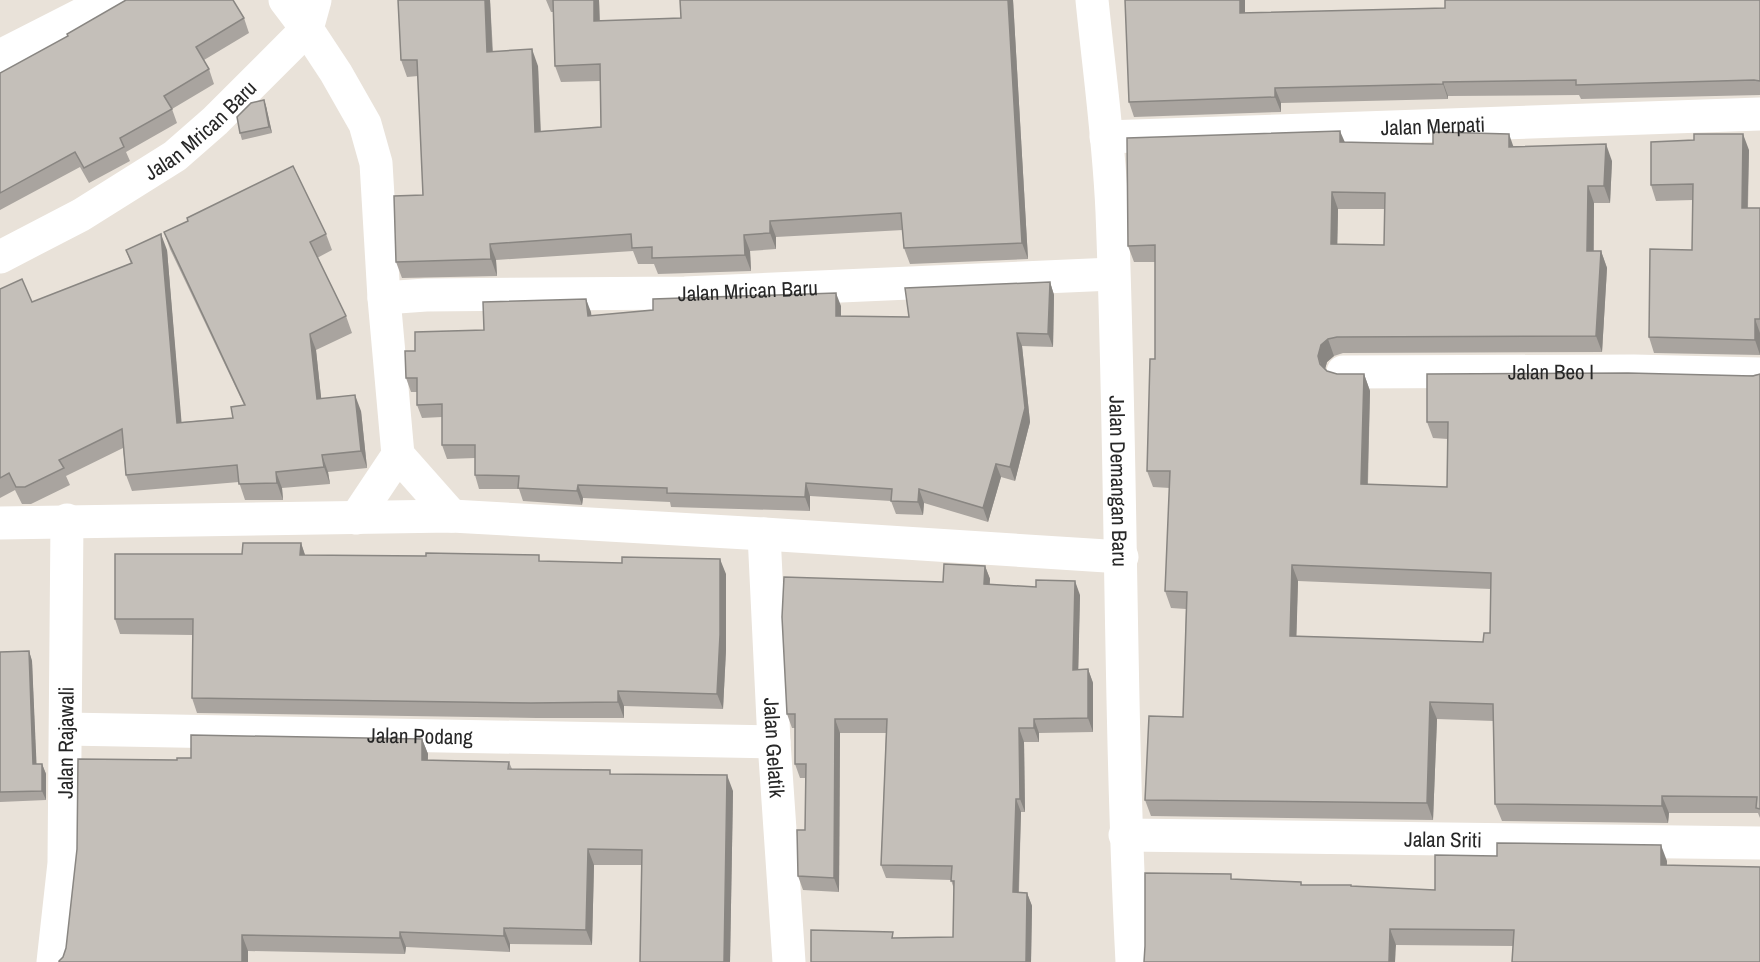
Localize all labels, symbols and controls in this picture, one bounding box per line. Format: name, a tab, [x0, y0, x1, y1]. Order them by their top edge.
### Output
street label: Jalan Mrican Baru	[138, 74, 262, 186]
street label: Jalan Merpati	[1380, 109, 1485, 142]
street label: Jalan Mrican Baru	[678, 273, 818, 308]
street label: Jalan Beo I	[1508, 357, 1594, 386]
street label: Jalan Demangan Baru	[1103, 395, 1135, 567]
street label: Jalan Rajawali	[50, 686, 80, 799]
street label: Jalan Gelatik	[757, 697, 792, 799]
street label: Jalan Podang	[367, 720, 473, 751]
street label: Jalan Sriti	[1404, 824, 1482, 854]

